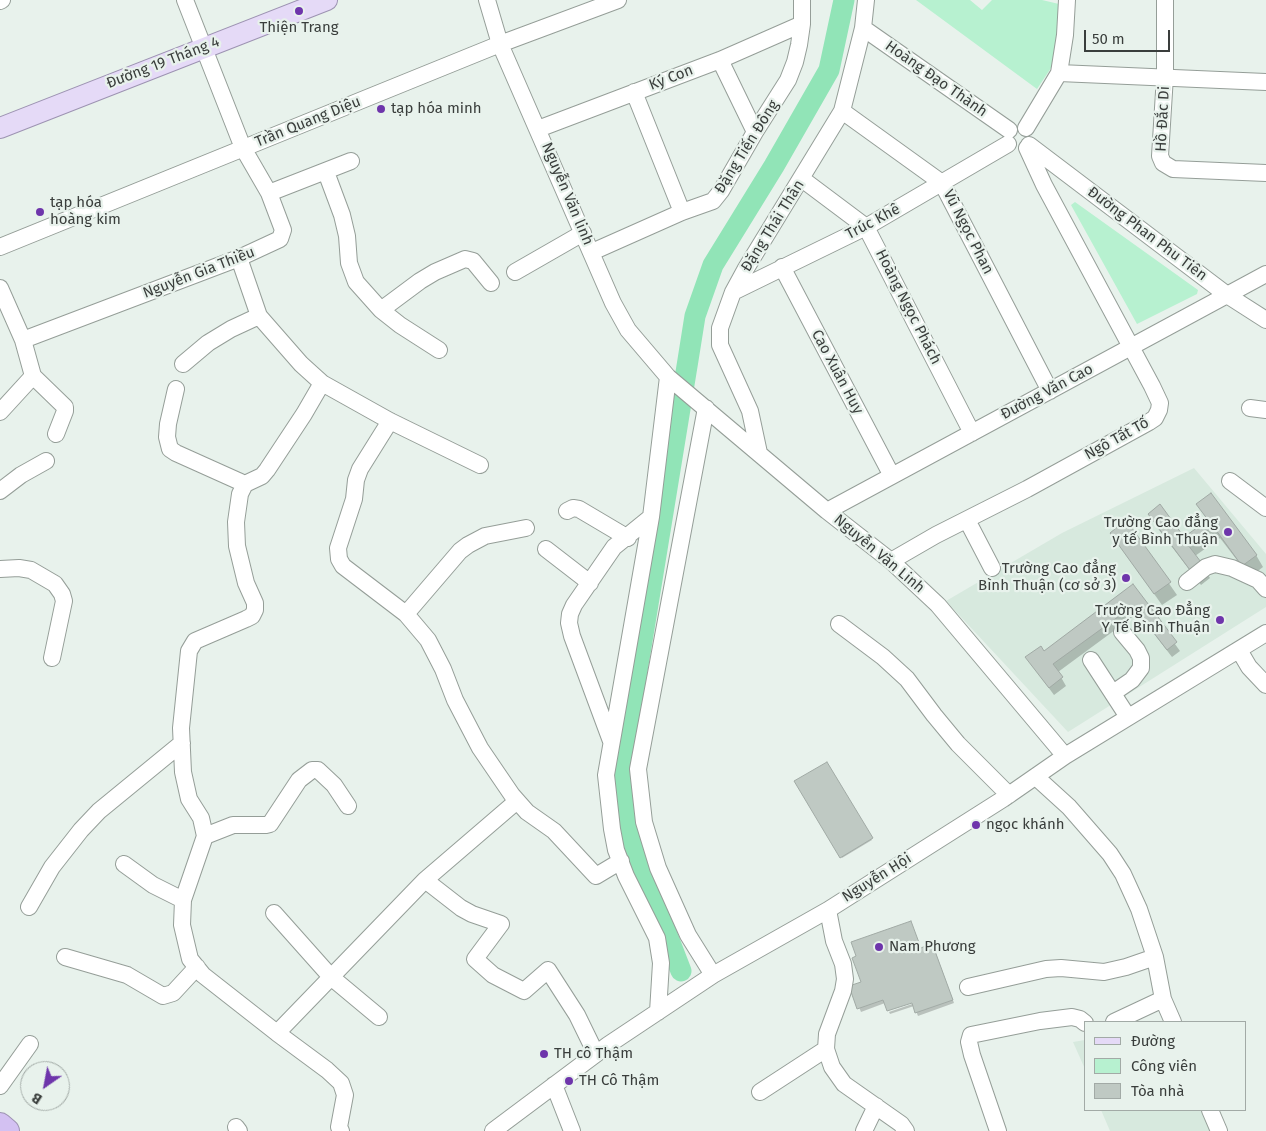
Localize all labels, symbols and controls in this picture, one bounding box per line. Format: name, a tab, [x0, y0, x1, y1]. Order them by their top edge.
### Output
marker: Thiện Trang	[293, 5, 305, 17]
place label: Thiện Trang	[259, 19, 339, 37]
scale bar	[1086, 20, 1172, 52]
text: 50 m	[1092, 30, 1125, 48]
street label: Đường 19 Tháng 4	[104, 33, 222, 93]
street label: Hoàng Đạo Thành	[882, 37, 990, 121]
street label: Ký Con	[646, 61, 696, 95]
street label: Hồ Đắc Di	[1152, 86, 1174, 152]
street label: Trần Quang Diệu	[253, 93, 363, 151]
street label: Đặng Tiến Đông	[711, 97, 783, 197]
place label: tạp hóa minh	[391, 100, 482, 118]
marker: tạp hóa minh	[375, 103, 387, 115]
street label: Nguyễn Văn linh	[537, 140, 597, 248]
street label: Đặng Thái Thân	[738, 177, 808, 275]
street label: Đường Phan Phu Tiên	[1084, 183, 1210, 285]
street label: Vũ Ngọc Phan	[939, 187, 997, 277]
place label: tạp hóa hoàng kim	[50, 194, 121, 229]
street label: Trúc Khê	[843, 200, 903, 244]
marker: tạp hóa hoàng kim	[34, 206, 46, 218]
street label: Nguyễn Gia Thiều	[141, 243, 257, 303]
street label: Hoàng Ngọc Phách	[871, 247, 945, 367]
street label: Cao Xuân Huy	[807, 327, 867, 417]
street label: Đường Văn Cao	[998, 360, 1096, 424]
street label: Ngô Tất Tố	[1082, 414, 1152, 464]
street label: Nguyễn Văn Linh	[830, 511, 928, 597]
place label: Trường Cao đẳng y tế Bình Thuận	[1104, 514, 1218, 549]
marker: Trường Cao đẳng y tế Bình Thuận	[1222, 526, 1234, 538]
place label: Trường Cao đẳng Bình Thuận (cơ sở 3)	[978, 560, 1116, 595]
marker: Trường Cao đẳng Bình Thuận (cơ sở 3)	[1120, 572, 1132, 584]
place label: Trường Cao Đẳng Y Tế Bình Thuận	[1095, 602, 1210, 637]
marker: Trường Cao Đẳng Y Tế Bình Thuận	[1214, 614, 1226, 626]
place label: ngọc khánh	[986, 816, 1064, 834]
marker: ngọc khánh	[970, 819, 982, 831]
street label: Nguyễn Hội	[839, 850, 915, 906]
place label: Nam Phương	[889, 938, 976, 956]
marker: Nam Phương	[873, 941, 885, 953]
legend	[1084, 1021, 1246, 1111]
text: Đường	[1131, 1032, 1175, 1050]
place label: TH cô Thậm	[554, 1045, 633, 1063]
marker: TH cô Thậm	[538, 1048, 550, 1060]
text: Công viên	[1131, 1057, 1197, 1075]
north arrow	[20, 1061, 70, 1111]
place label: TH Cô Thậm	[579, 1072, 659, 1090]
marker: TH Cô Thậm	[563, 1075, 575, 1087]
text: Tòa nhà	[1131, 1082, 1184, 1100]
text: B	[29, 1089, 45, 1108]

